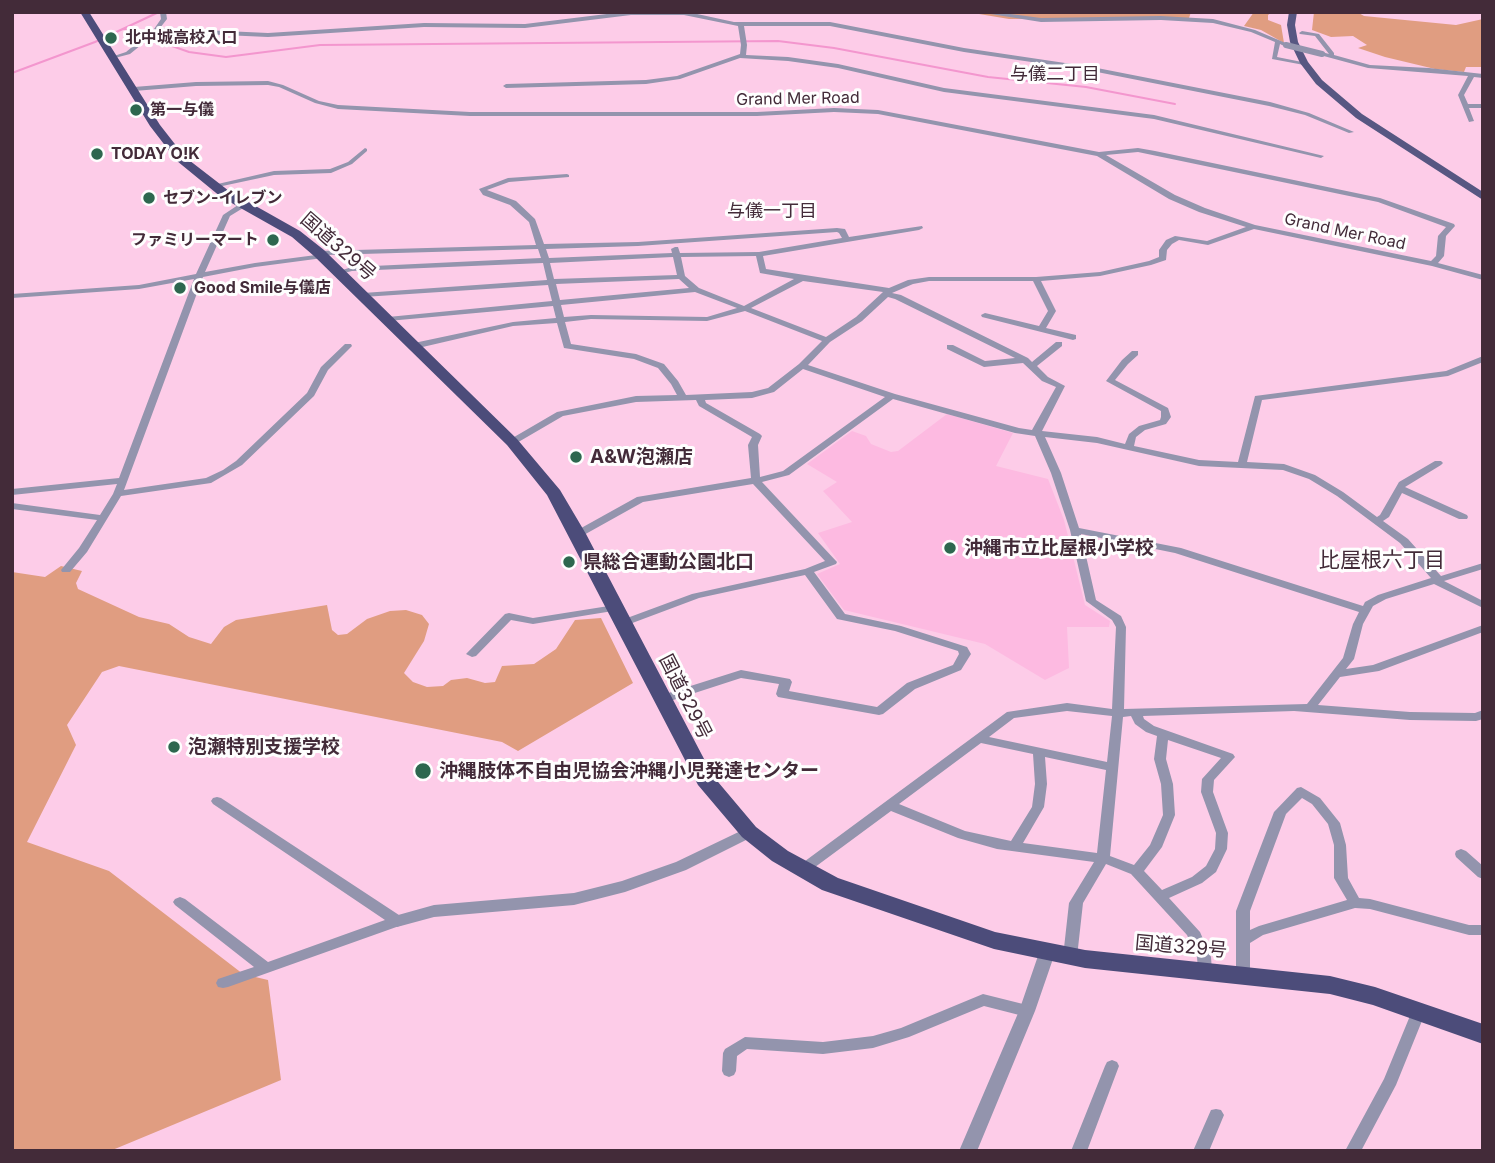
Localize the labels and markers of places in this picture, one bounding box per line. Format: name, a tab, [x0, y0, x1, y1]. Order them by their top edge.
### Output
place label: 北中城高校入口	[125, 28, 237, 48]
marker: 北中城高校入口	[103, 30, 119, 46]
place label: 第一与儀	[150, 100, 214, 120]
marker: 第一与儀	[128, 102, 144, 118]
place label: TODAY O!K	[111, 144, 200, 164]
marker: TODAY O!K	[89, 146, 105, 162]
place label: セブン-イレブン	[163, 188, 282, 208]
marker: セブン-イレブン	[141, 190, 157, 206]
place label: ファミリーマート	[131, 230, 259, 250]
marker: ファミリーマート	[265, 232, 281, 248]
place label: Good Smile与儀店	[194, 278, 331, 298]
marker: Good Smile与儀店	[172, 280, 188, 296]
place label: A&W泡瀬店	[590, 446, 693, 468]
marker: A&W泡瀬店	[568, 449, 584, 465]
place label: 沖縄市立比屋根小学校	[964, 537, 1154, 559]
marker: 沖縄市立比屋根小学校	[942, 540, 958, 556]
place label: 県総合運動公園北口	[583, 551, 754, 573]
marker: 県総合運動公園北口	[561, 554, 577, 570]
place label: 泡瀬特別支援学校	[188, 736, 340, 758]
marker: 泡瀬特別支援学校	[166, 739, 182, 755]
place label: 沖縄肢体不自由児協会沖縄小児発達センター	[439, 760, 819, 782]
marker: 沖縄肢体不自由児協会沖縄小児発達センター	[413, 761, 433, 781]

